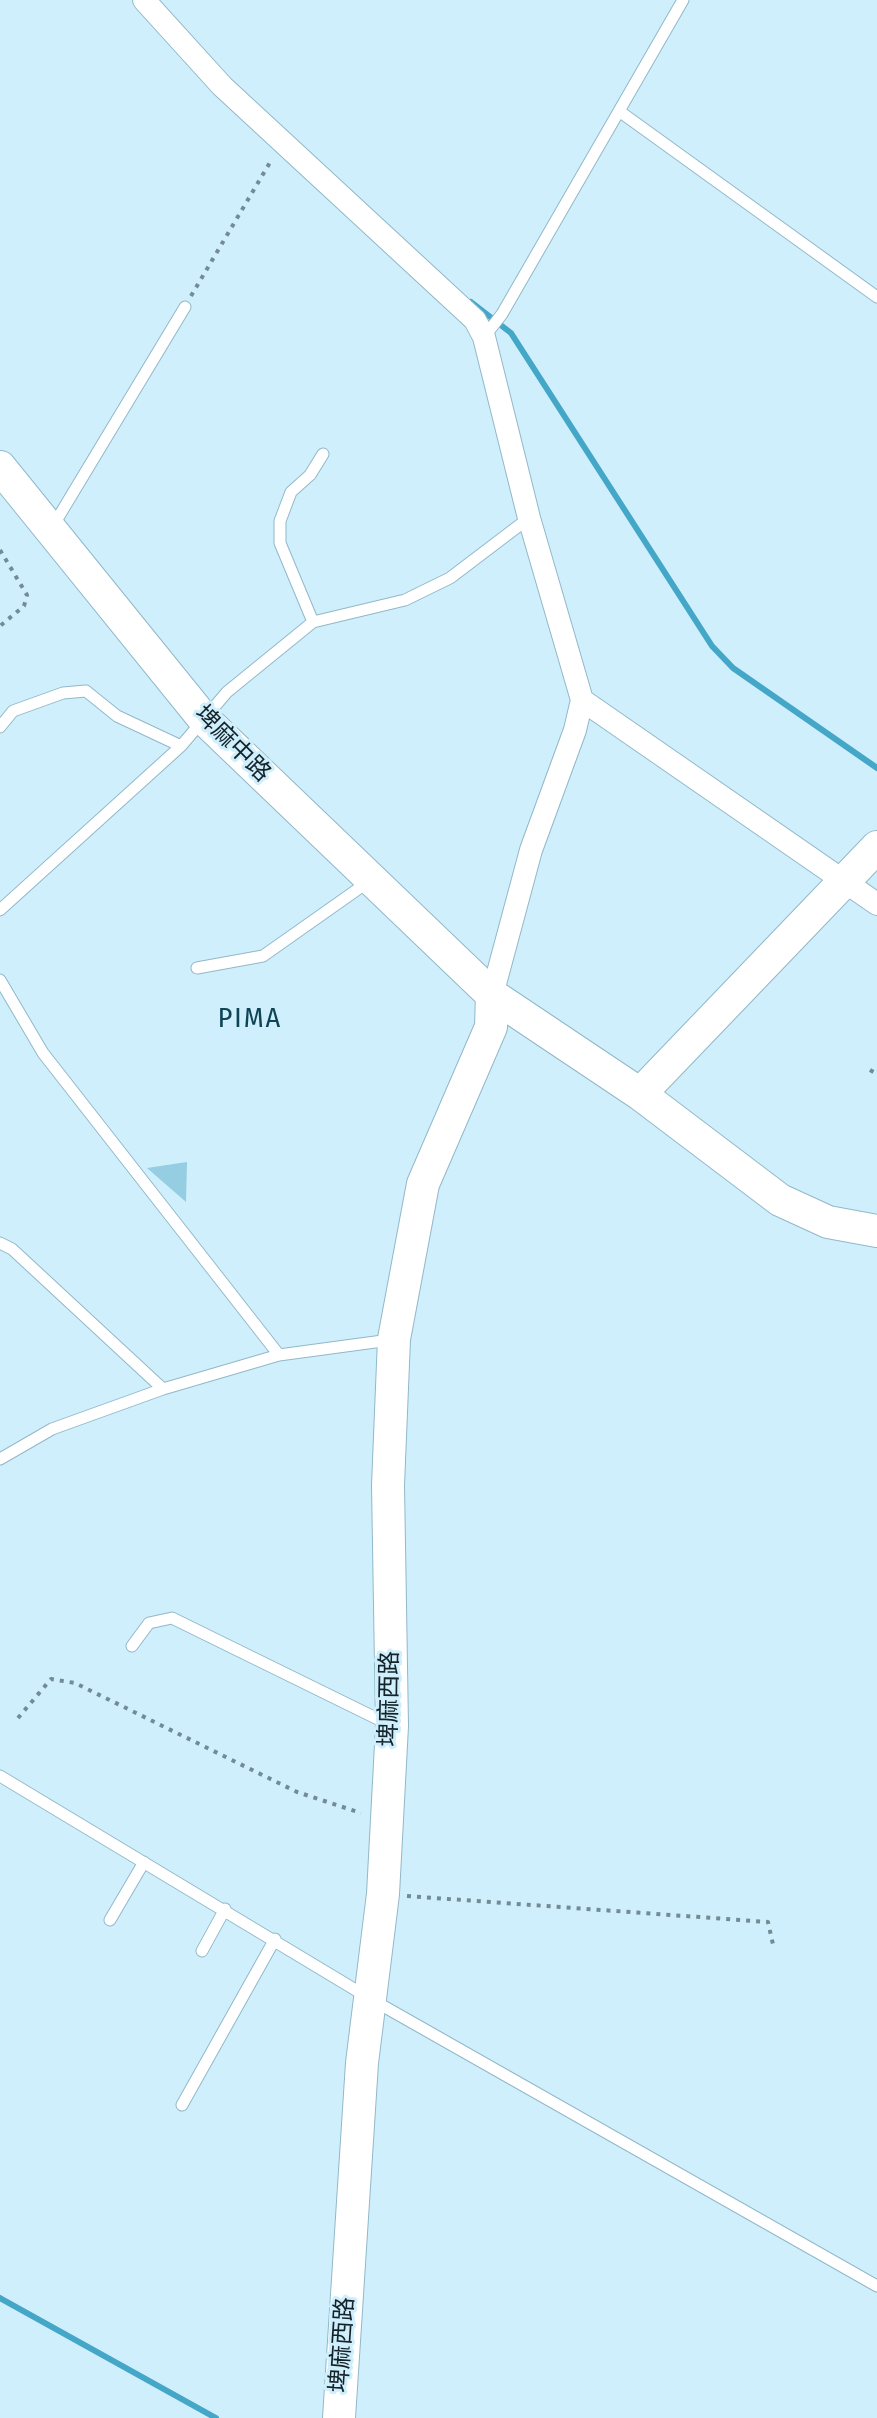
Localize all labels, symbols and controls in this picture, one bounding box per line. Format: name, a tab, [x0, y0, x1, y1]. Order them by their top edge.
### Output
street label: 埤麻中路	[188, 700, 276, 788]
district label: PIMA	[218, 1002, 282, 1036]
street label: 埤麻西路	[375, 1651, 405, 1747]
street label: 埤麻西路	[325, 2296, 361, 2394]

